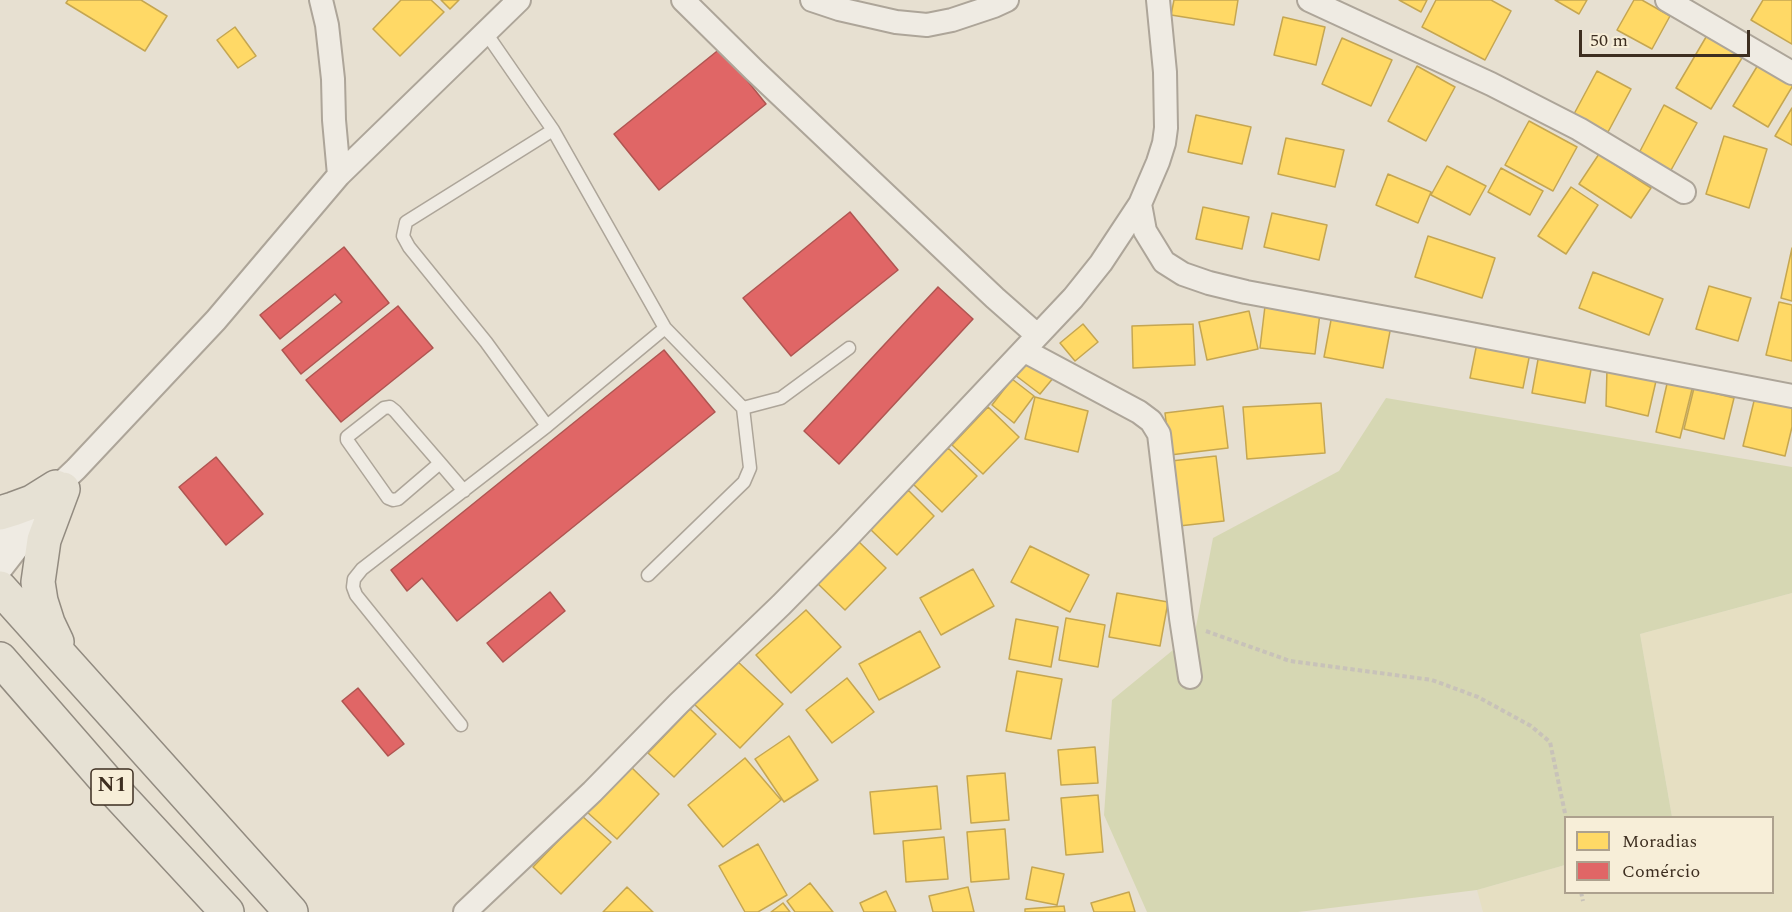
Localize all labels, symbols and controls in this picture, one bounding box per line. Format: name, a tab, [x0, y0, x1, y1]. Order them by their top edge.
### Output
scale bar	[1582, 18, 1753, 56]
text: 50 m	[1590, 27, 1628, 54]
road number: N1	[91, 769, 133, 805]
legend	[1564, 816, 1774, 894]
text: Moradias	[1622, 828, 1697, 855]
text: Comércio	[1622, 858, 1700, 885]

